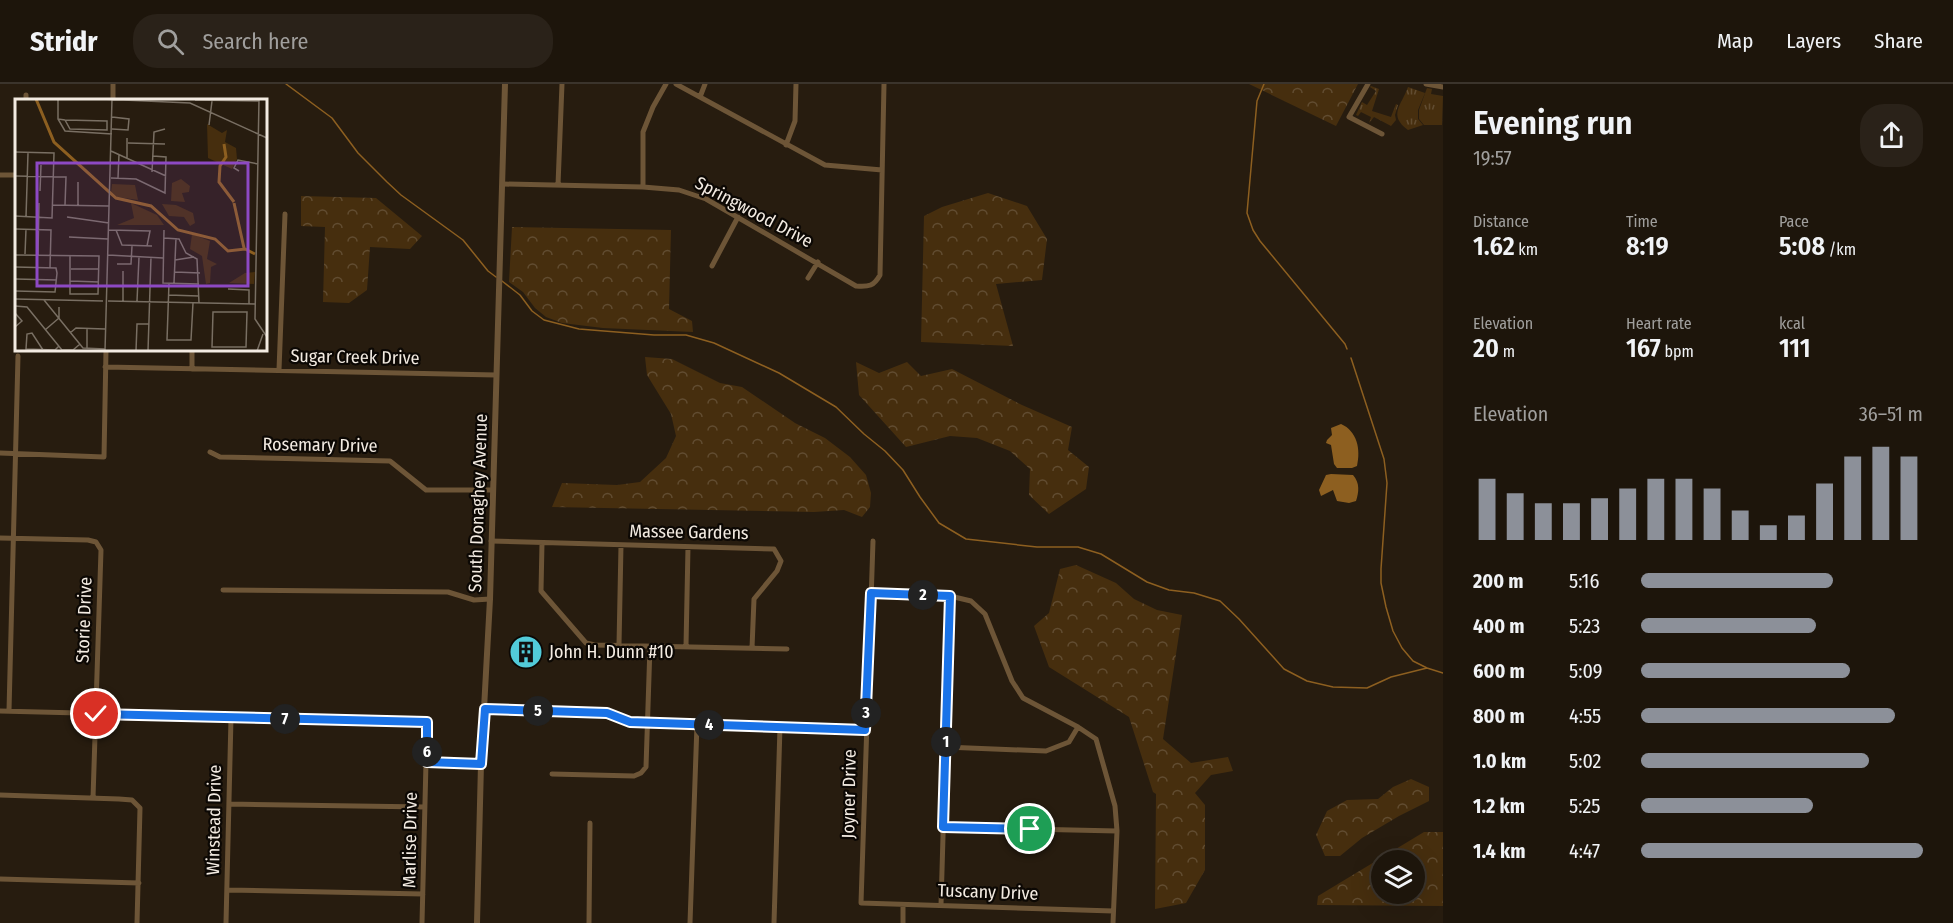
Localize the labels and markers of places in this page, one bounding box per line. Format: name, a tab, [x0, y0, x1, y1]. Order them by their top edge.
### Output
pin: 2	[908, 580, 938, 610]
building icon: John H. Dunn #10	[508, 634, 544, 670]
place label: John H. Dunn #10	[549, 641, 674, 663]
pin	[70, 688, 121, 739]
pin: 5	[523, 696, 553, 726]
pin: 3	[851, 698, 881, 728]
pin: 7	[270, 704, 300, 734]
pin: 4	[694, 710, 724, 740]
pin: 1	[931, 727, 961, 757]
pin: 6	[412, 737, 442, 767]
pin	[1004, 803, 1055, 854]

